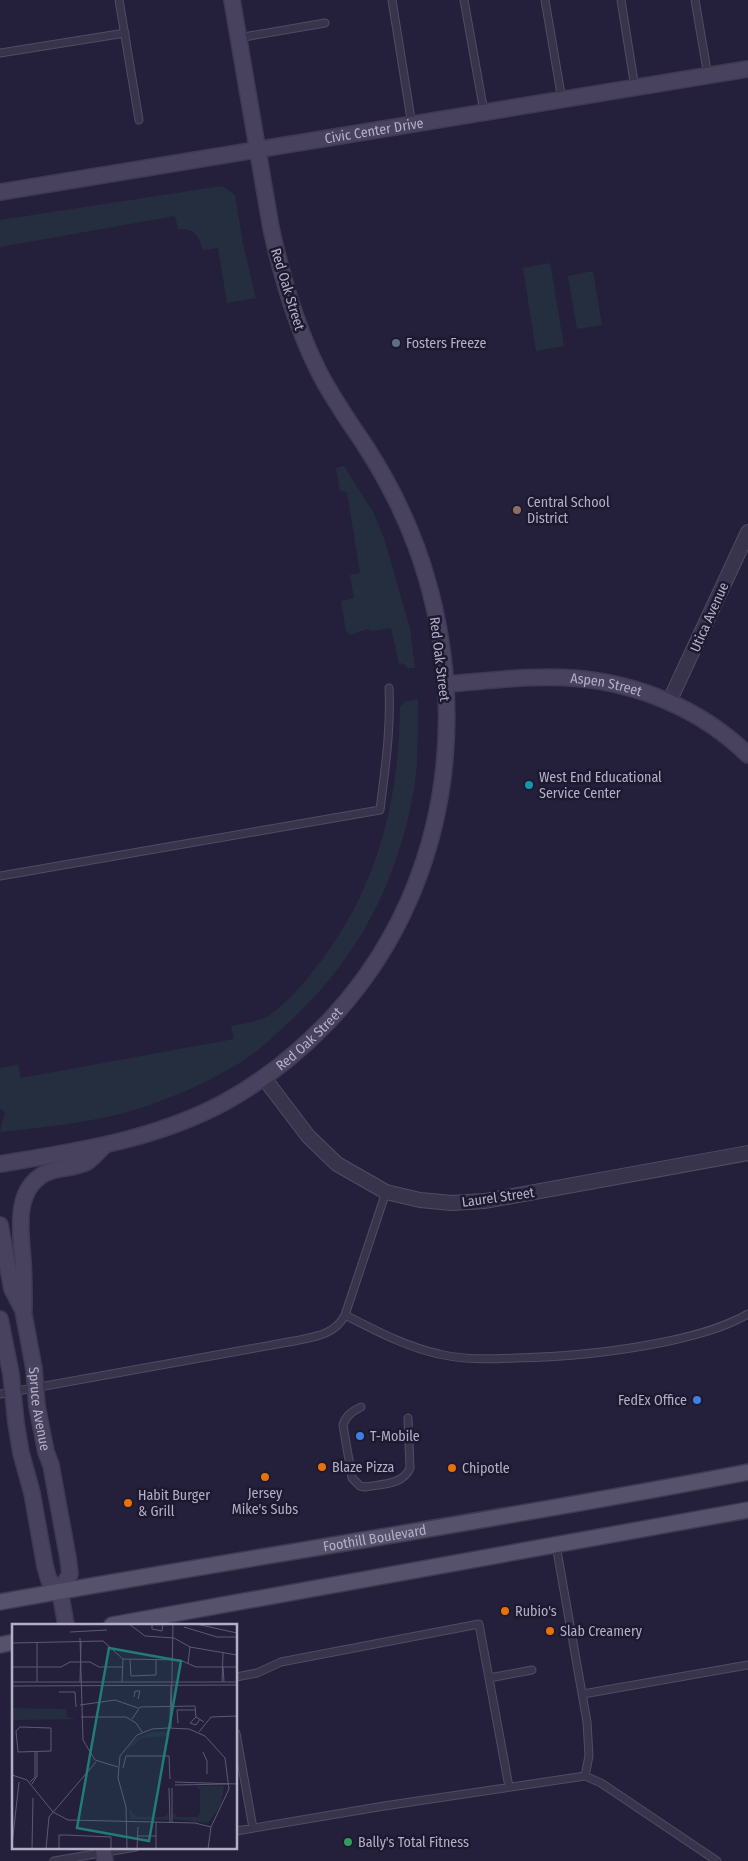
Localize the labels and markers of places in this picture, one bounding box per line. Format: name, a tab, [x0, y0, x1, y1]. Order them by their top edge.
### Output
place label: Fosters Freeze	[406, 335, 487, 352]
marker: Fosters Freeze	[390, 337, 402, 349]
place label: Central School District	[527, 494, 610, 527]
marker: Central School District	[511, 504, 523, 516]
place label: West End Educational Service Center	[539, 769, 662, 802]
marker: West End Educational Service Center	[523, 779, 535, 791]
place label: FedEx Office	[618, 1392, 687, 1409]
marker: FedEx Office	[691, 1394, 703, 1406]
place label: T-Mobile	[370, 1428, 420, 1445]
marker: T-Mobile	[354, 1430, 366, 1442]
place label: Blaze Pizza	[332, 1459, 395, 1476]
place label: Chipotle	[462, 1460, 510, 1477]
marker: Blaze Pizza	[316, 1461, 328, 1473]
marker: Chipotle	[446, 1462, 458, 1474]
marker: Jersey Mike's Subs	[259, 1471, 271, 1483]
place label: Jersey Mike's Subs	[232, 1485, 298, 1518]
place label: Habit Burger & Grill	[138, 1487, 210, 1520]
marker: Habit Burger & Grill	[122, 1497, 134, 1509]
place label: Rubio's	[515, 1603, 557, 1620]
marker: Rubio's	[499, 1605, 511, 1617]
place label: Slab Creamery	[560, 1623, 643, 1640]
marker: Slab Creamery	[544, 1625, 556, 1637]
place label: Bally's Total Fitness	[358, 1834, 469, 1851]
marker: Bally's Total Fitness	[342, 1836, 354, 1848]

